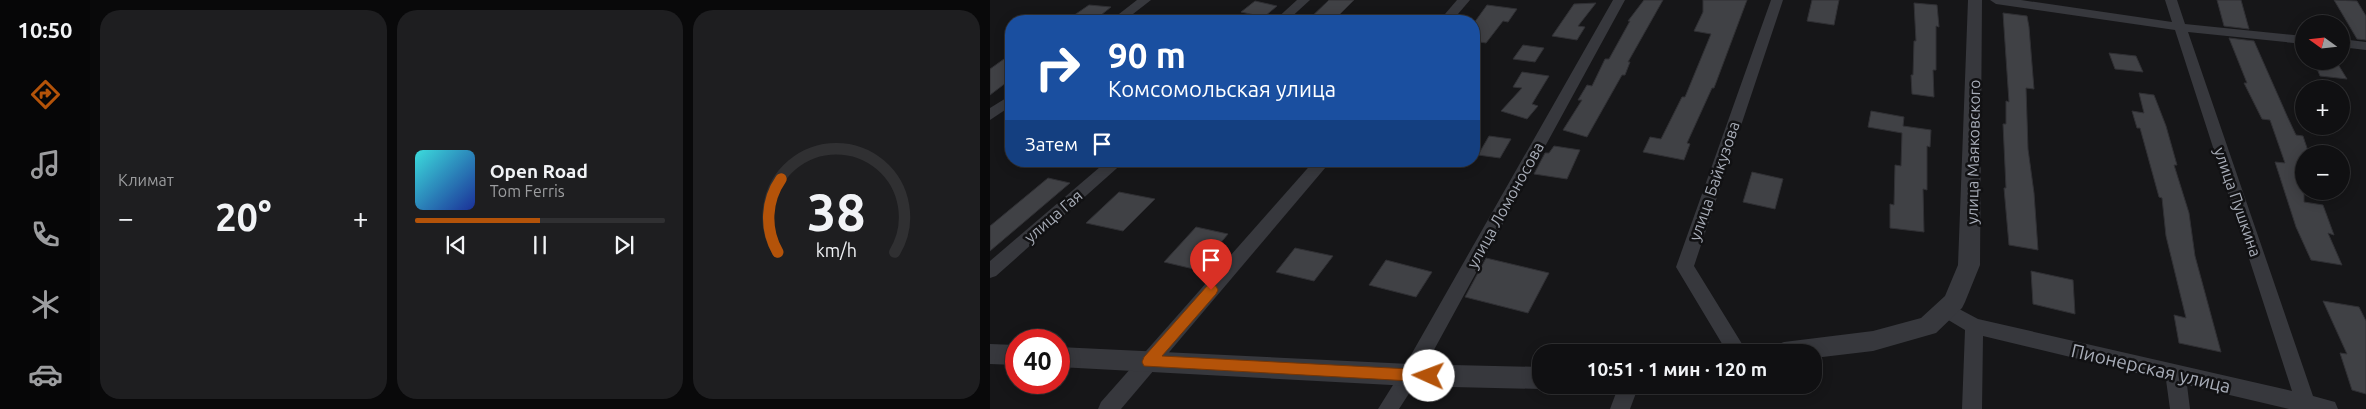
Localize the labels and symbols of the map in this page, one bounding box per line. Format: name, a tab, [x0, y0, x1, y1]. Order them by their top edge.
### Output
north arrow	[2295, 15, 2350, 70]
street label: улица Маяковского	[1963, 79, 1983, 225]
street label: улица Байкузова	[1685, 119, 1743, 243]
street label: улица Ломоносова	[1463, 139, 1547, 271]
street label: улица Пушкина	[2211, 145, 2265, 259]
street label: улица Гая	[1020, 186, 1086, 246]
pin	[1190, 239, 1232, 290]
speed limit sign: 40	[1005, 329, 1070, 394]
street label: Пионерская улица	[2069, 339, 2233, 397]
position arrow	[1402, 349, 1454, 401]

